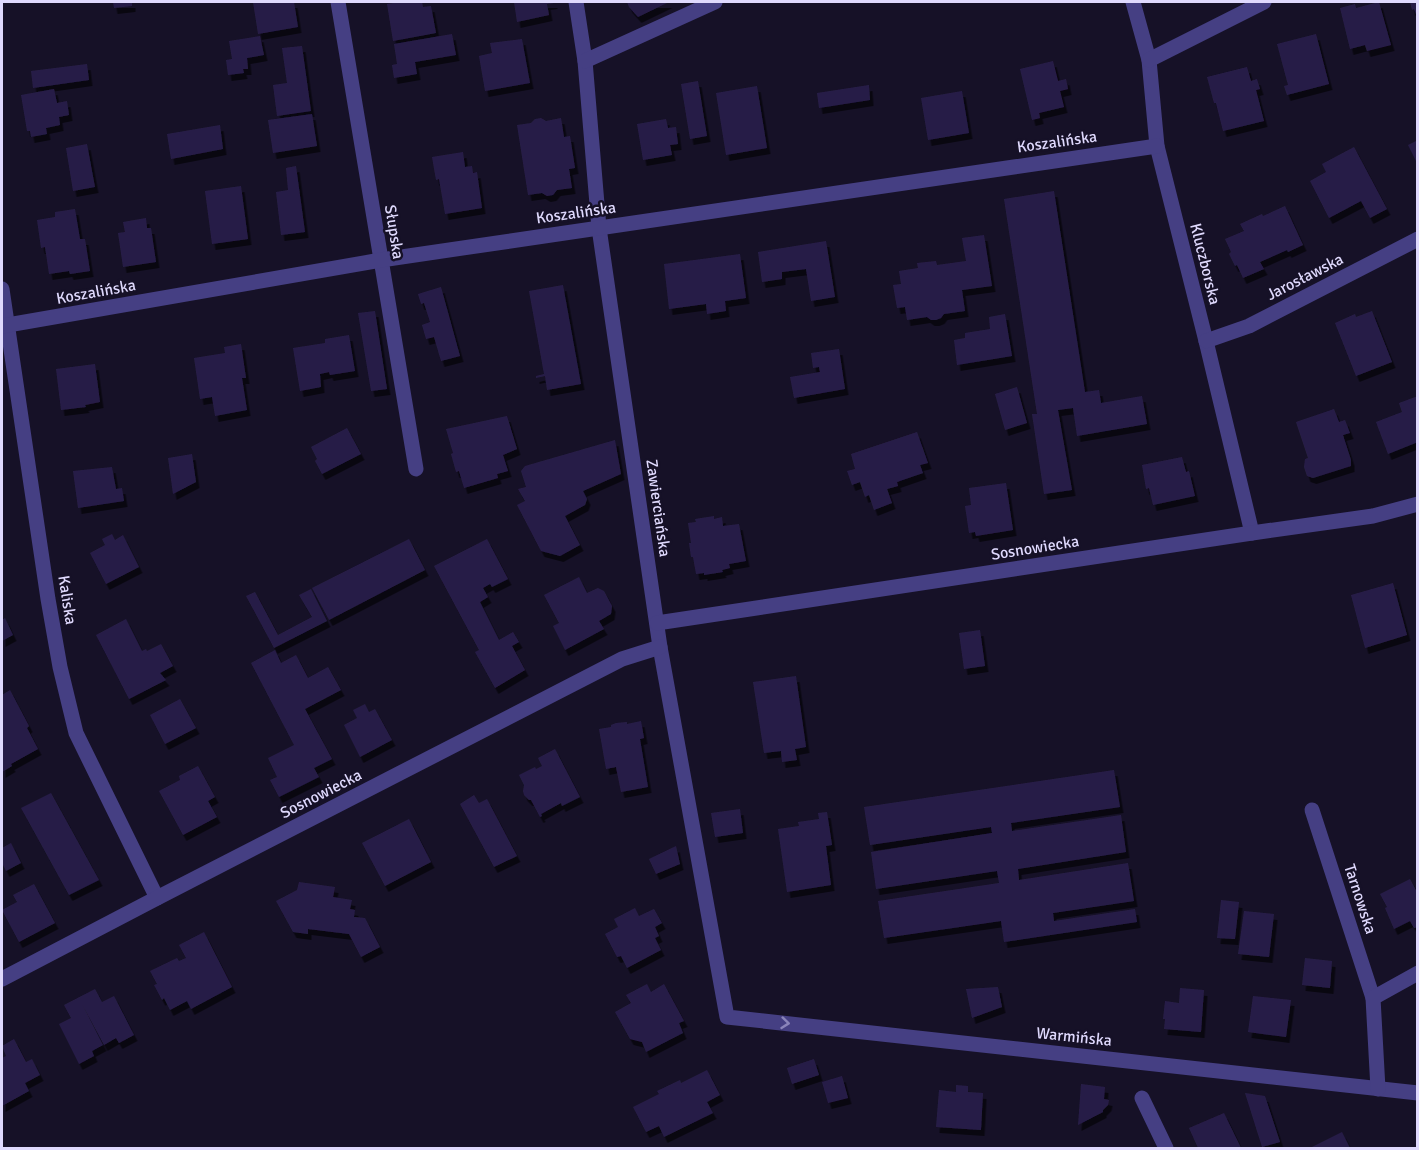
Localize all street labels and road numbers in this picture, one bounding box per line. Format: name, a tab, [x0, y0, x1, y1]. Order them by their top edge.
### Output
street label: Koszalińska	[1016, 126, 1098, 158]
street label: Koszalińska	[535, 197, 617, 229]
street label: Słupska	[380, 203, 408, 261]
street label: Kluczborska	[1185, 221, 1225, 307]
street label: Jarosławska	[1263, 249, 1347, 305]
street label: Koszalińska	[55, 275, 137, 309]
street label: Zawierciańska	[641, 458, 675, 558]
street label: Sosnowiecka	[990, 531, 1080, 565]
street label: Kaliska	[53, 574, 81, 626]
street label: Sosnowiecka	[277, 765, 365, 823]
street label: Tarnowska	[1339, 862, 1381, 936]
street label: Warmińska	[1035, 1023, 1113, 1051]

